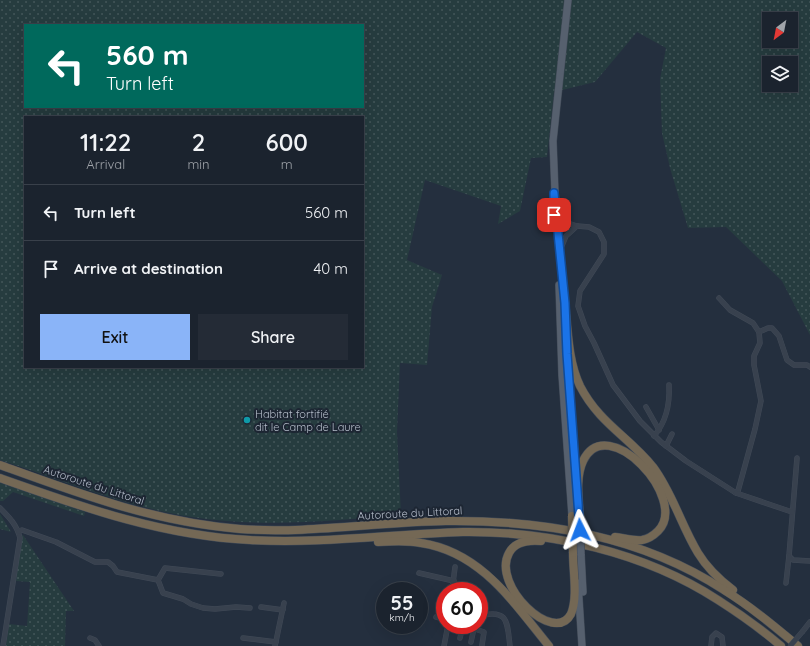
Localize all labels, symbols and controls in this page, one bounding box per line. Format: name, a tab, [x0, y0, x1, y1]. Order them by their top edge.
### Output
north arrow	[762, 12, 798, 48]
map controls	[762, 12, 798, 92]
text: 560 m	[106, 37, 188, 72]
icon: left	[40, 40, 92, 92]
button: layers	[762, 56, 798, 92]
text: Turn left	[106, 72, 174, 95]
text: 11:22	[80, 127, 131, 157]
text: 2	[192, 127, 205, 157]
text: 600	[266, 127, 308, 157]
text: Arrival	[86, 156, 125, 172]
text: min	[187, 156, 210, 172]
text: m	[281, 156, 293, 172]
pin	[537, 198, 571, 232]
icon: left	[40, 202, 62, 224]
text: Turn left	[74, 203, 136, 222]
text: 560 m	[305, 203, 348, 222]
icon: arrive	[543, 204, 565, 226]
icon: arrive	[40, 258, 62, 280]
text: Arrive at destination	[74, 259, 223, 278]
text: 40 m	[313, 259, 348, 278]
button: Exit	[40, 314, 190, 360]
button: Share	[198, 314, 348, 360]
place label: Habitat fortifié dit le Camp de Laure	[255, 407, 361, 434]
marker: Habitat fortifié dit le Camp de Laure	[242, 415, 252, 425]
street label: Autoroute du Littoral	[42, 462, 146, 508]
street label: Autoroute du Littoral	[357, 503, 463, 523]
position arrow	[559, 509, 601, 551]
speed limit sign: 60	[436, 582, 488, 634]
text: 55	[390, 590, 414, 615]
text: km/h	[389, 611, 415, 624]

